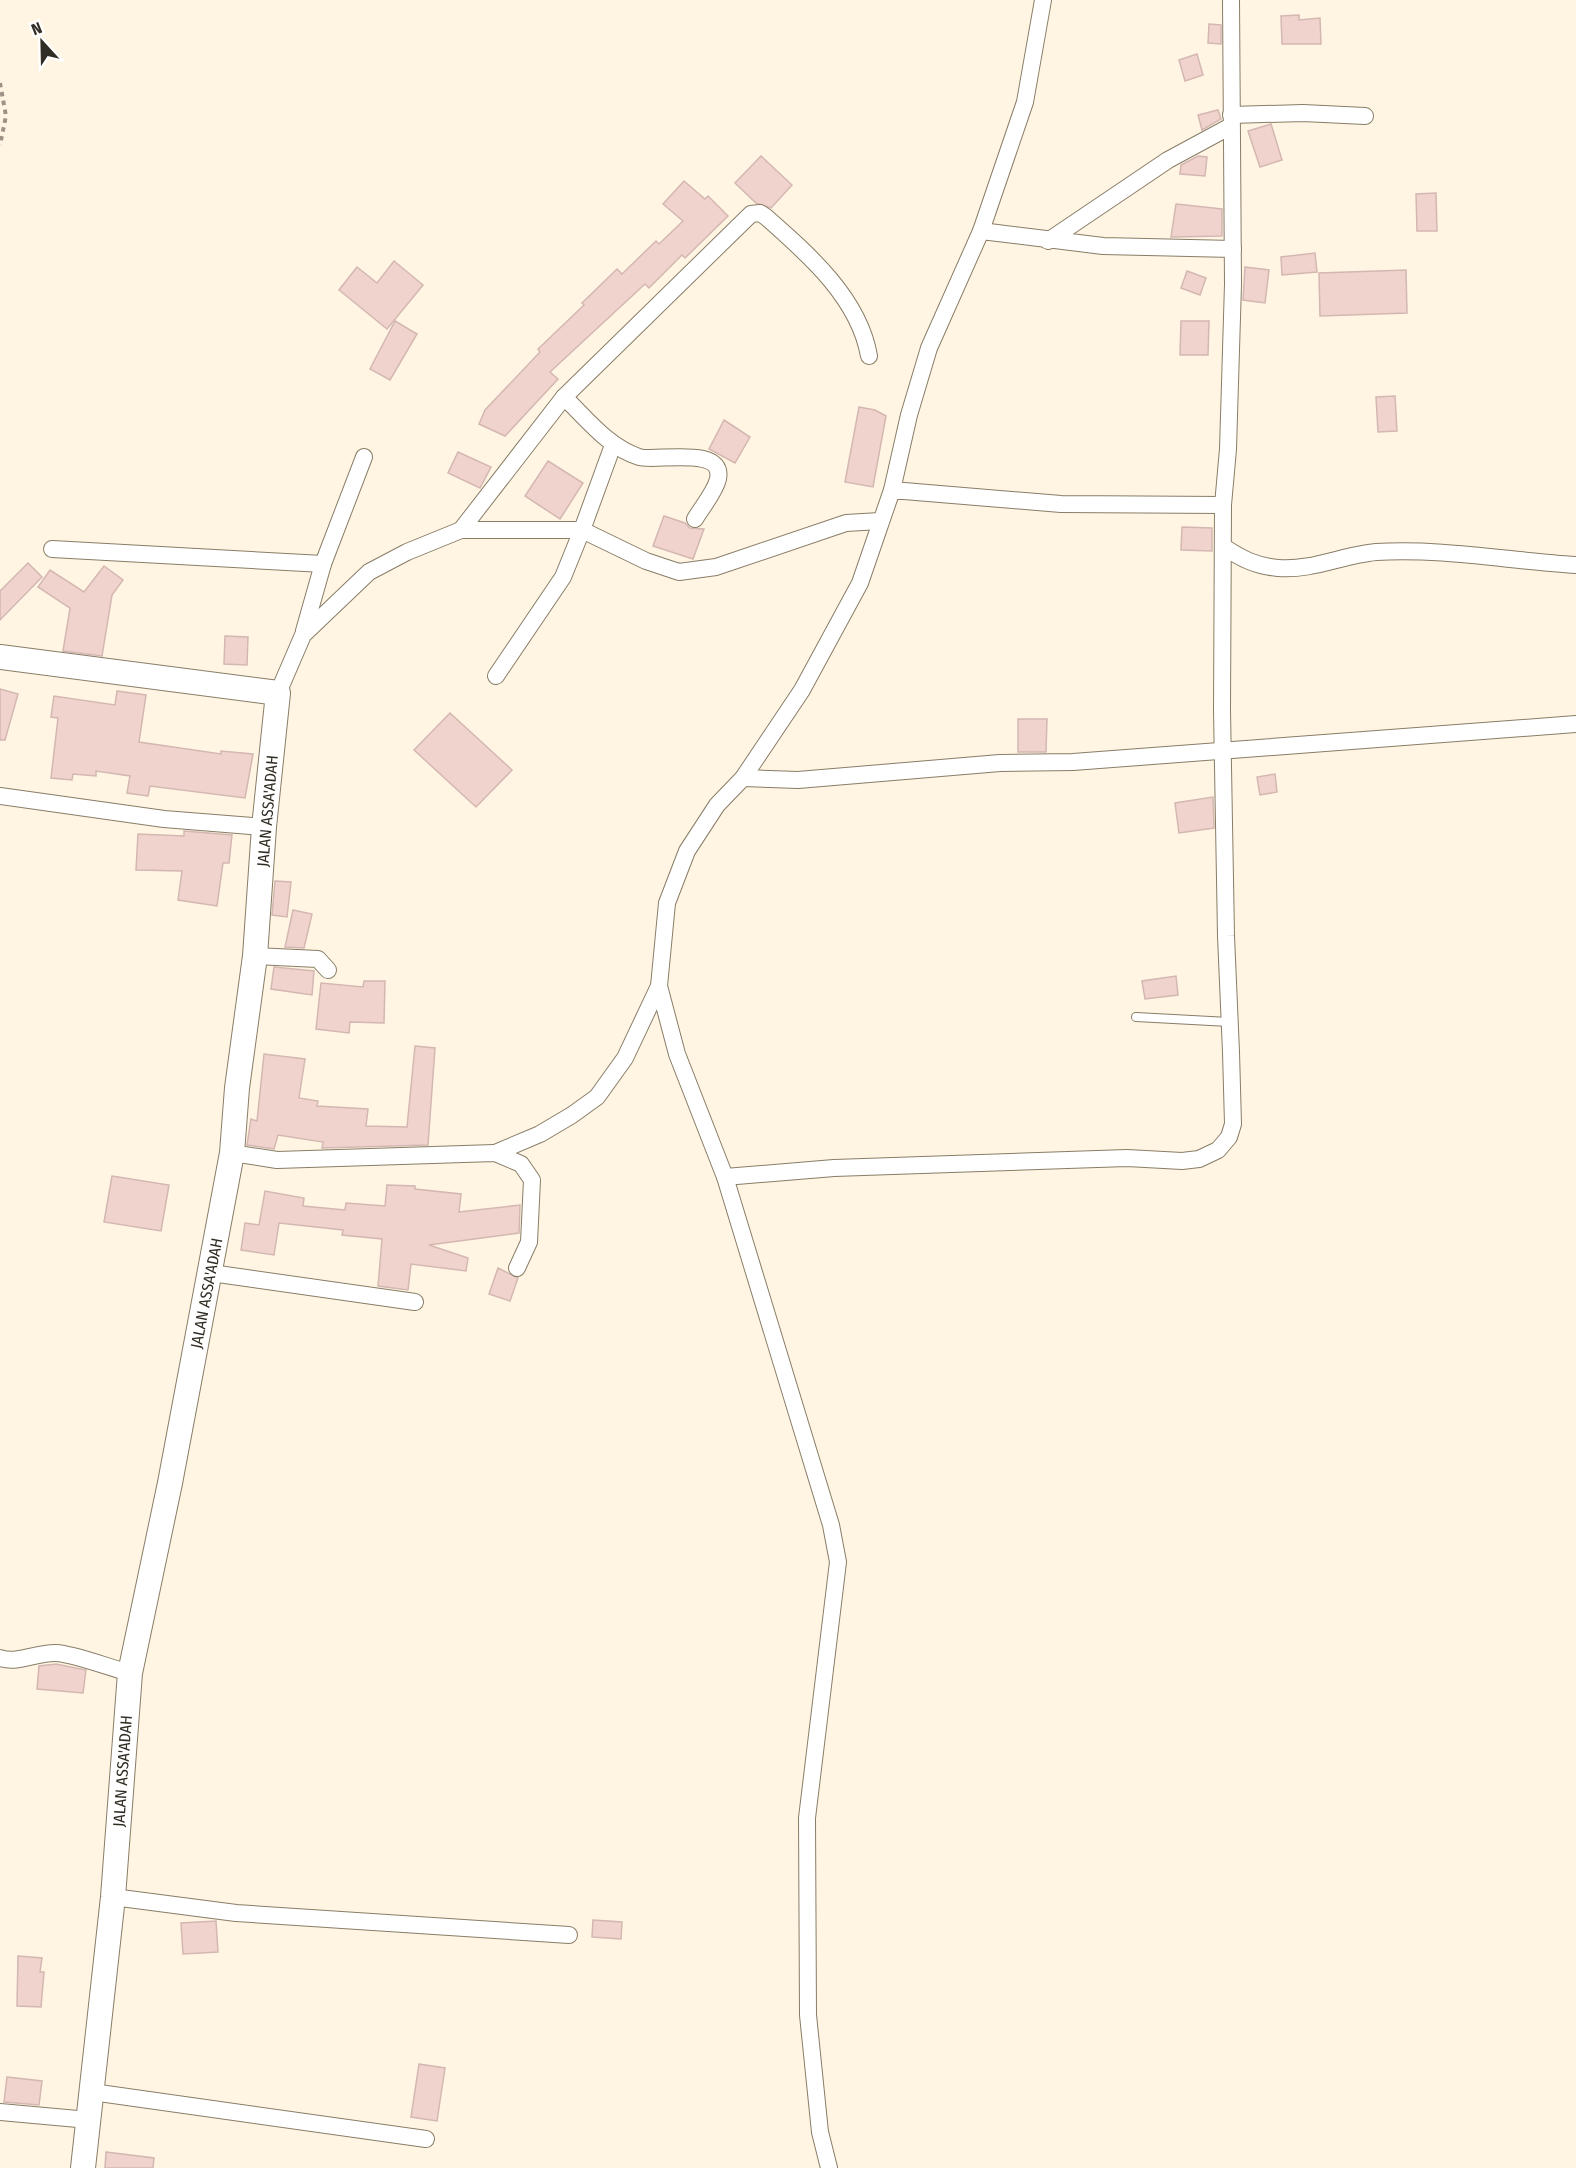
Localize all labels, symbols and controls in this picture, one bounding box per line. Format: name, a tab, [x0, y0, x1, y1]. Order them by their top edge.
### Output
north arrow	[12, 12, 72, 72]
text: N	[29, 18, 45, 39]
street label: JALAN ASSA'ADAH	[253, 754, 282, 868]
street label: JALAN ASSA'ADAH	[186, 1236, 227, 1350]
street label: JALAN ASSA'ADAH	[109, 1714, 136, 1828]

